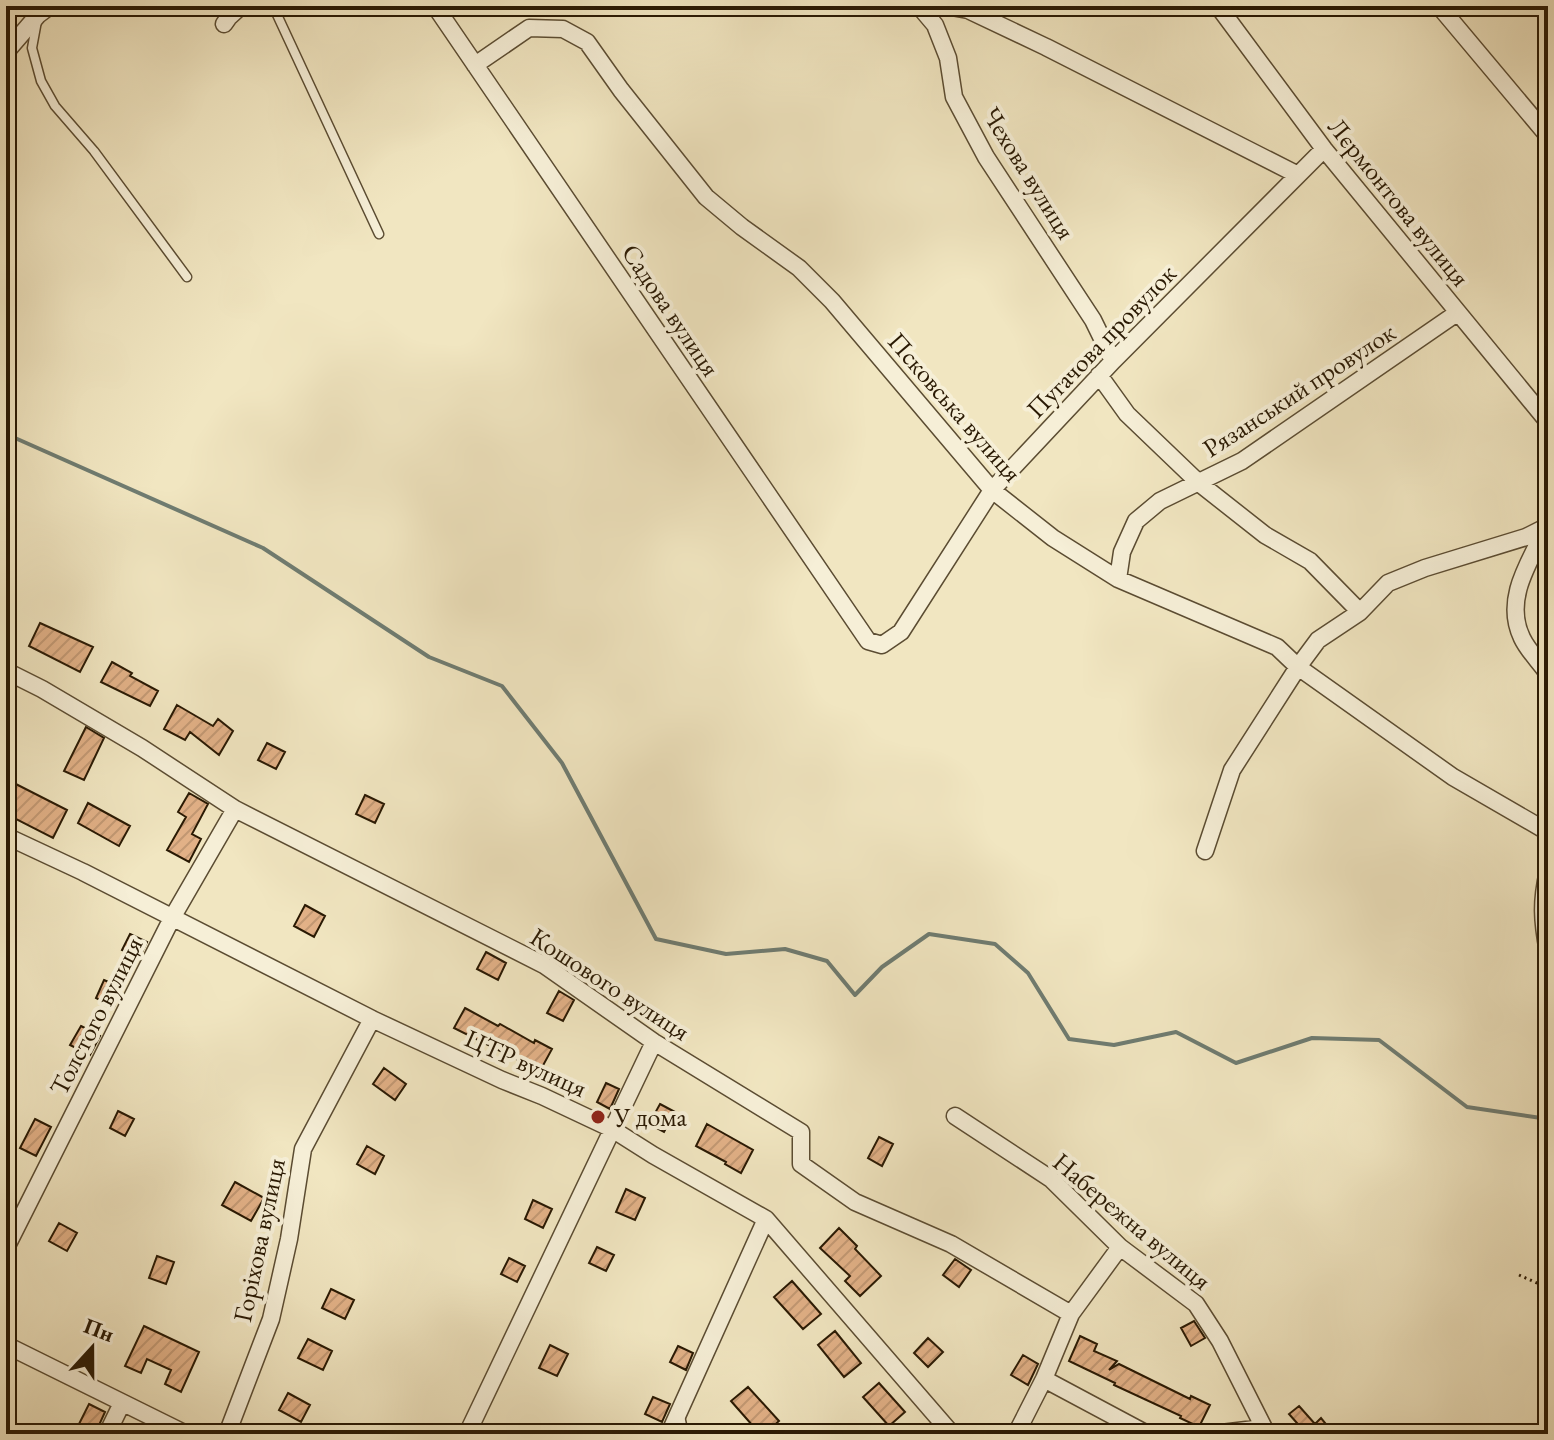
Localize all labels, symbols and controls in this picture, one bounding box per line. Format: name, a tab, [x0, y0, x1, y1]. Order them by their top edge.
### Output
street label: Чехова вулиця	[975, 100, 1083, 246]
street label: Лєрмонтова вулиця	[1321, 111, 1477, 293]
street label: Садова вулиця	[614, 237, 728, 383]
street label: Пугачова провулок	[1019, 256, 1184, 425]
street label: Рязанський провулок	[1196, 315, 1402, 465]
street label: Псковська вулиця	[880, 325, 1030, 489]
street label: Кошового вулиця	[524, 920, 696, 1048]
street label: Толстого вулиця	[41, 931, 151, 1101]
street label: ЦТР вулиця	[460, 1021, 592, 1105]
place label: У дома	[613, 1100, 687, 1134]
marker: У дома	[589, 1108, 607, 1126]
street label: Набережна вулиця	[1046, 1145, 1218, 1297]
street label: Горіхова вулиця	[225, 1155, 293, 1325]
north arrow	[52, 1308, 132, 1388]
text: Пн	[80, 1311, 118, 1349]

